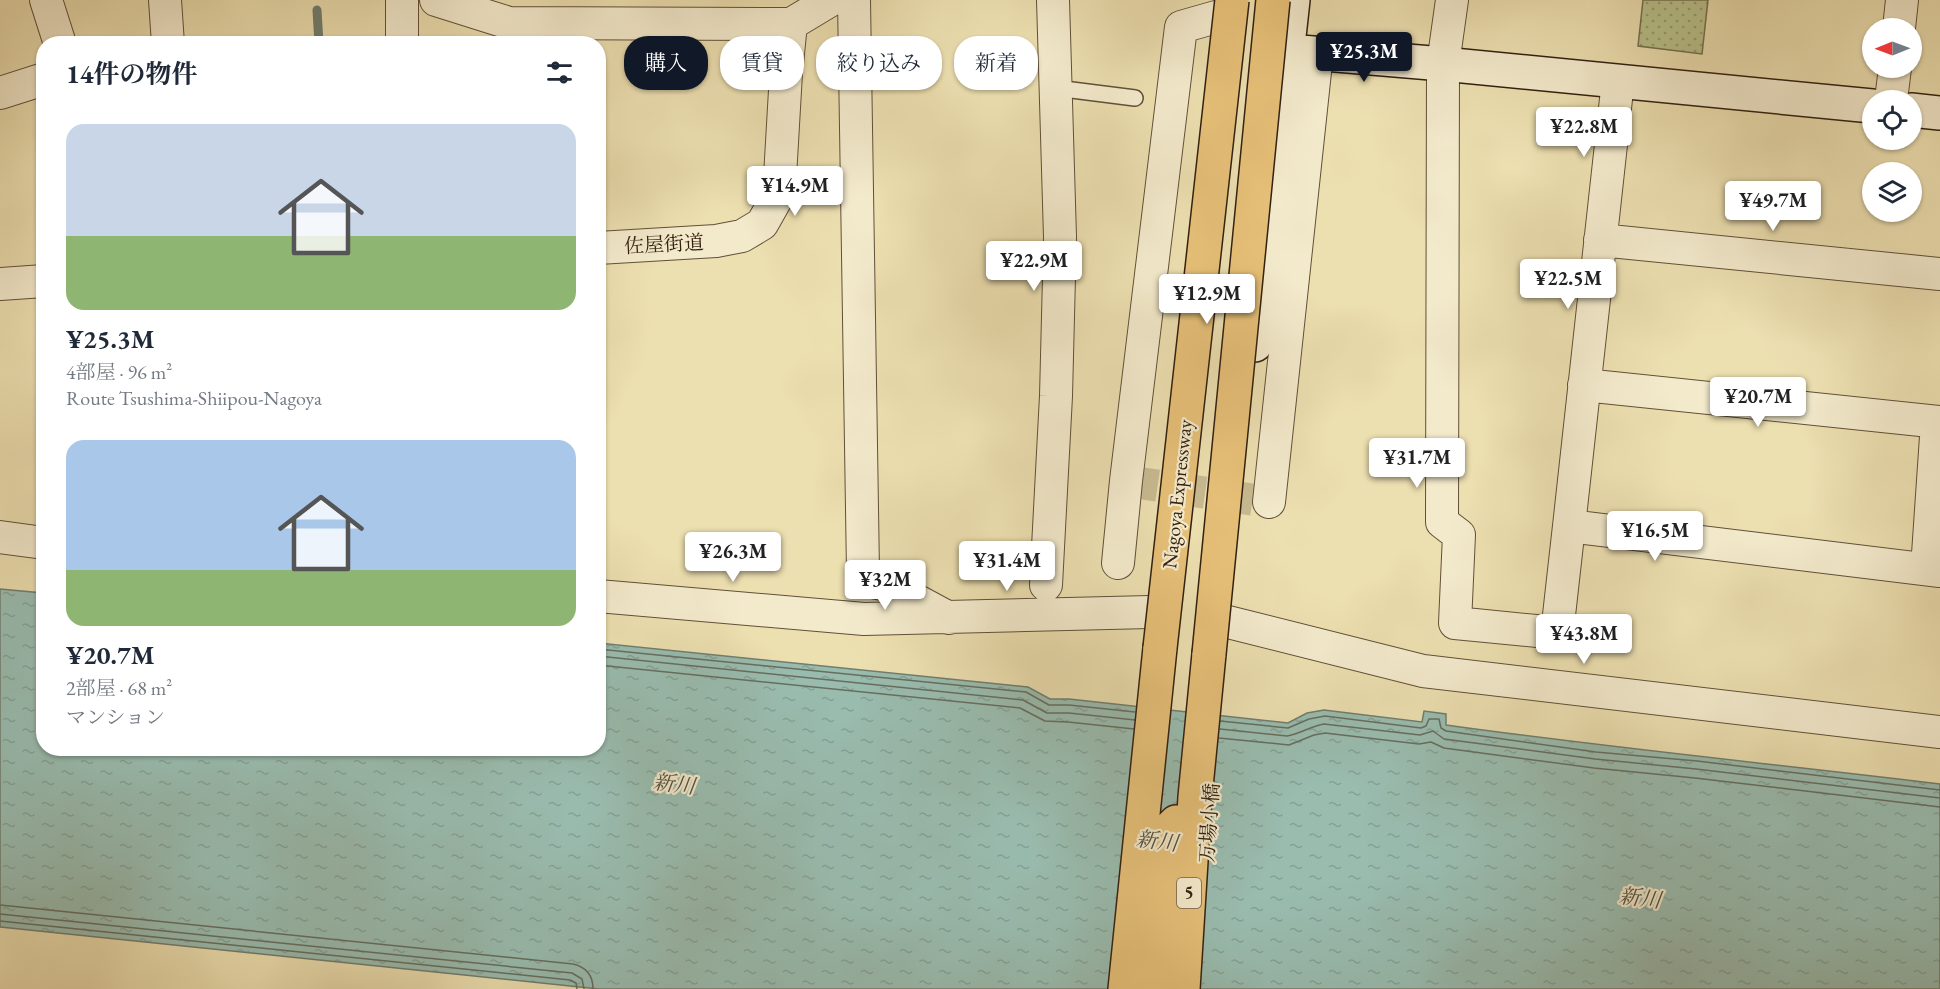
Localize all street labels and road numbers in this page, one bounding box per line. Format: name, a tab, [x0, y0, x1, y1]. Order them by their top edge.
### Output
street label: 佐屋街道	[623, 229, 705, 259]
street label: Nagoya Expressway	[1156, 418, 1198, 570]
street label: 万場小橋	[1193, 782, 1225, 864]
road number: 5	[1177, 878, 1201, 908]

